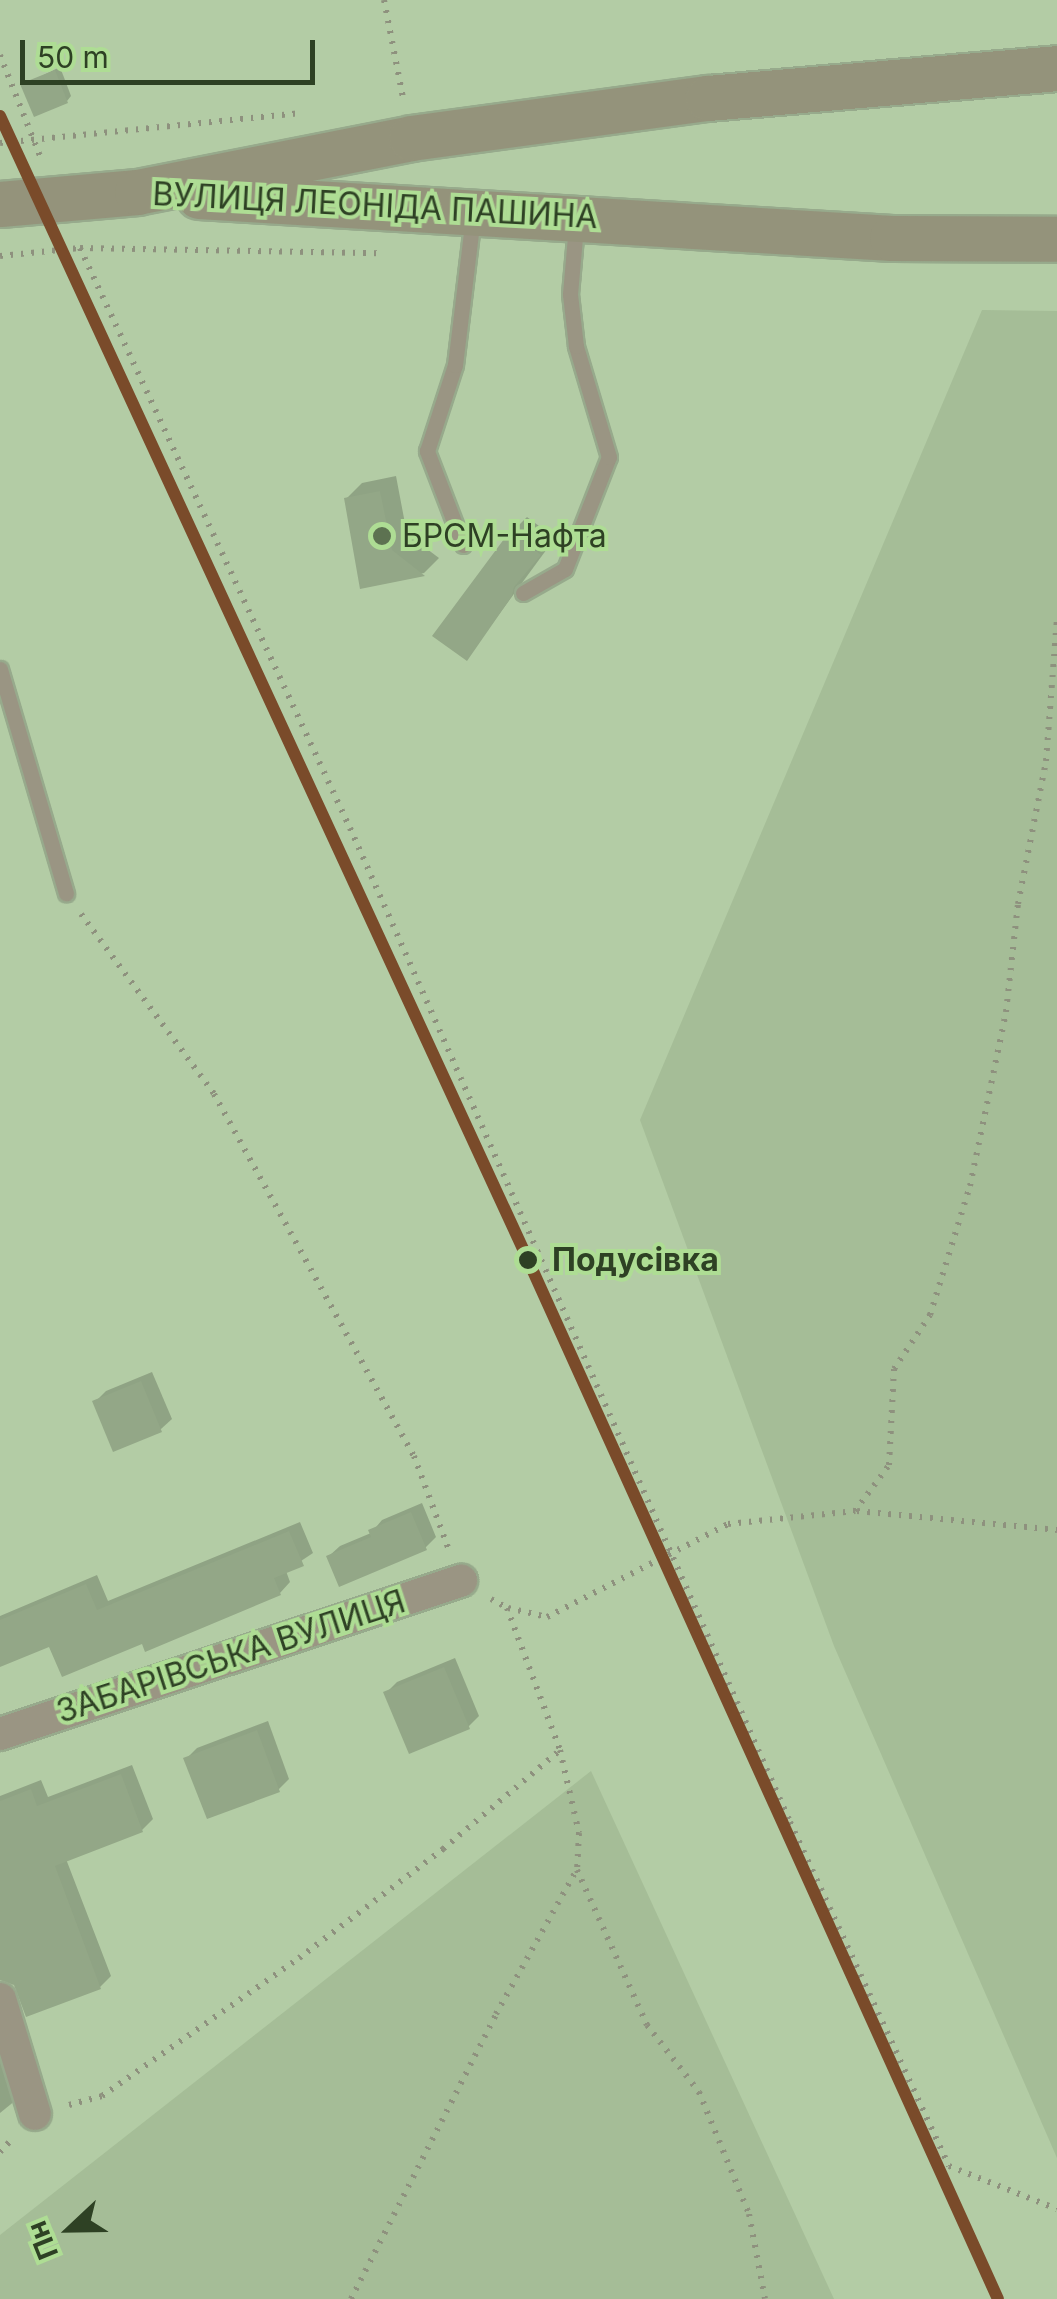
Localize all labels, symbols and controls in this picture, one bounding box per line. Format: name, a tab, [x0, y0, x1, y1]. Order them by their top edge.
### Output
scale bar	[25, 20, 320, 82]
text: 50 m	[37, 39, 109, 75]
street label: ВУЛИЦЯ ЛЕОНІДА ПАШИНА	[152, 175, 598, 237]
place label: БРСМ-Нафта	[402, 517, 607, 555]
marker: БРСМ-Нафта	[371, 525, 393, 547]
place label: Подусівка	[552, 1241, 719, 1279]
marker: Подусівка	[513, 1245, 543, 1275]
street label: ЗАБАРІВСЬКА ВУЛИЦЯ	[52, 1582, 410, 1732]
north arrow	[20, 2179, 120, 2279]
text: Пн	[19, 2216, 65, 2264]

